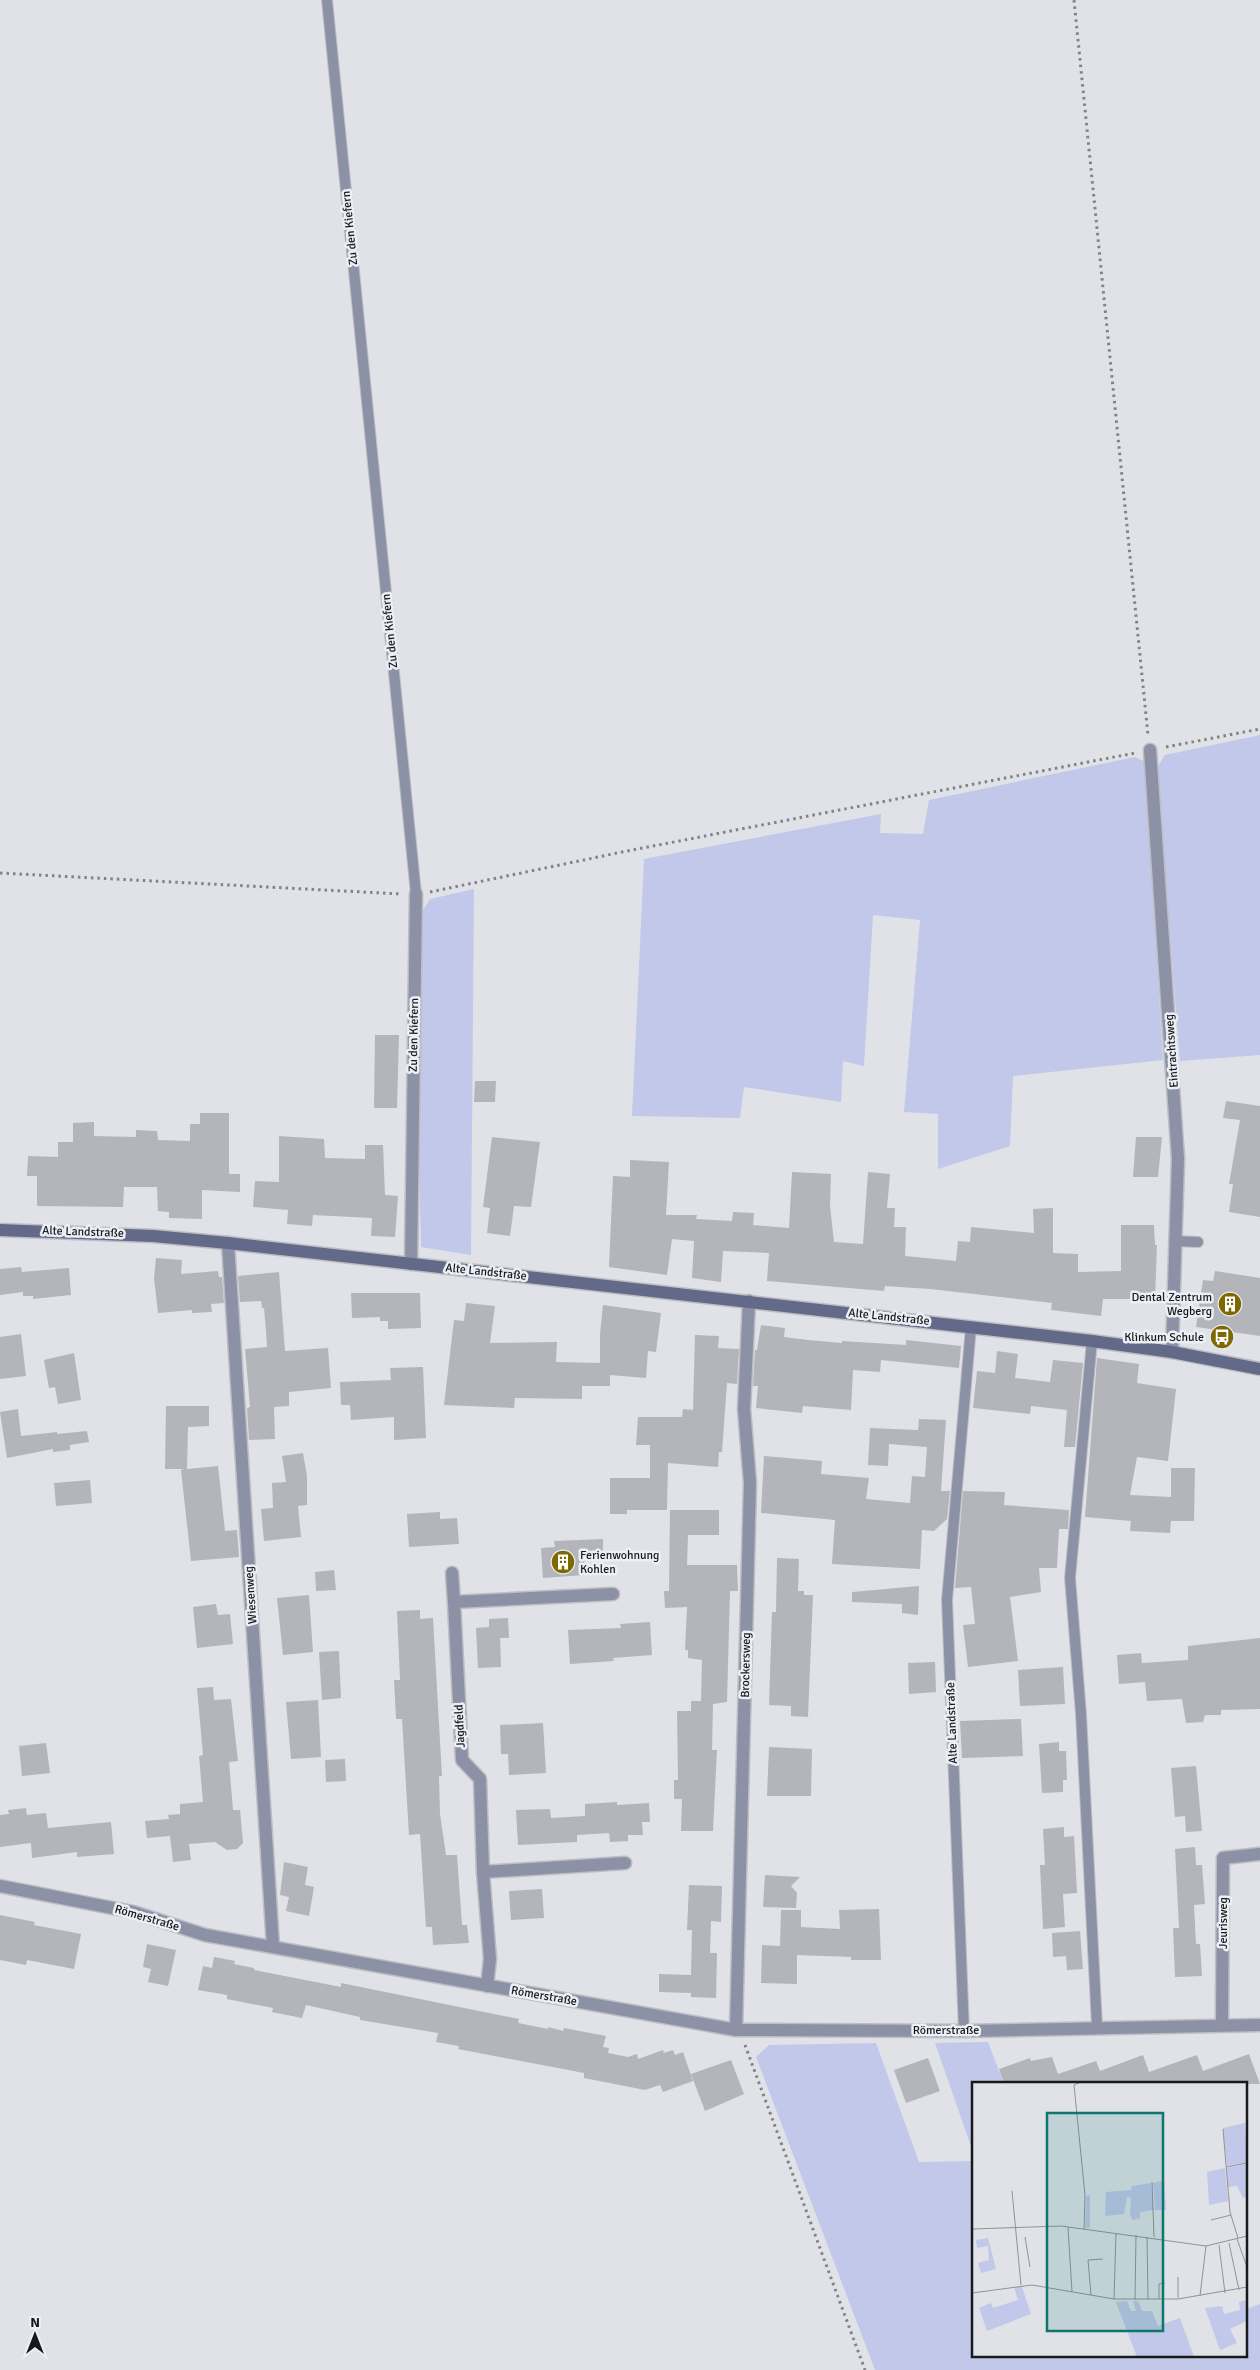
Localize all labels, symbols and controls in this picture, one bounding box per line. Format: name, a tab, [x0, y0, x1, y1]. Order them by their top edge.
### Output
street label: Zu den Kiefern	[339, 190, 361, 266]
street label: Zu den Kiefern	[379, 593, 401, 669]
street label: Zu den Kiefern	[406, 998, 422, 1072]
street label: Eintrachtsweg	[1162, 1014, 1182, 1088]
street label: Alte Landstraße	[42, 1223, 124, 1241]
street label: Alte Landstraße	[445, 1260, 527, 1284]
place label: Dental Zentrum Wegberg	[1132, 1290, 1212, 1319]
building icon: Dental Zentrum Wegberg	[1217, 1291, 1243, 1317]
street label: Alte Landstraße	[848, 1305, 930, 1329]
bus stop icon: Klinkum Schule	[1209, 1324, 1235, 1350]
place label: Klinkum Schule	[1124, 1330, 1204, 1345]
place label: Ferienwohnung Kohlen	[580, 1548, 659, 1577]
building icon: Ferienwohnung Kohlen	[550, 1549, 576, 1575]
street label: Wiesenweg	[241, 1566, 261, 1624]
street label: Brockersweg	[738, 1632, 754, 1698]
street label: Alte Landstraße	[943, 1682, 961, 1764]
street label: Jagdfeld	[451, 1704, 469, 1748]
street label: Jeurisweg	[1216, 1897, 1231, 1949]
street label: Römerstraße	[113, 1902, 181, 1934]
street label: Römerstraße	[510, 1983, 578, 2009]
street label: Römerstraße	[913, 2023, 979, 2038]
inset map	[972, 2082, 1248, 2358]
north arrow	[10, 2310, 60, 2360]
text: N	[30, 2314, 40, 2331]

